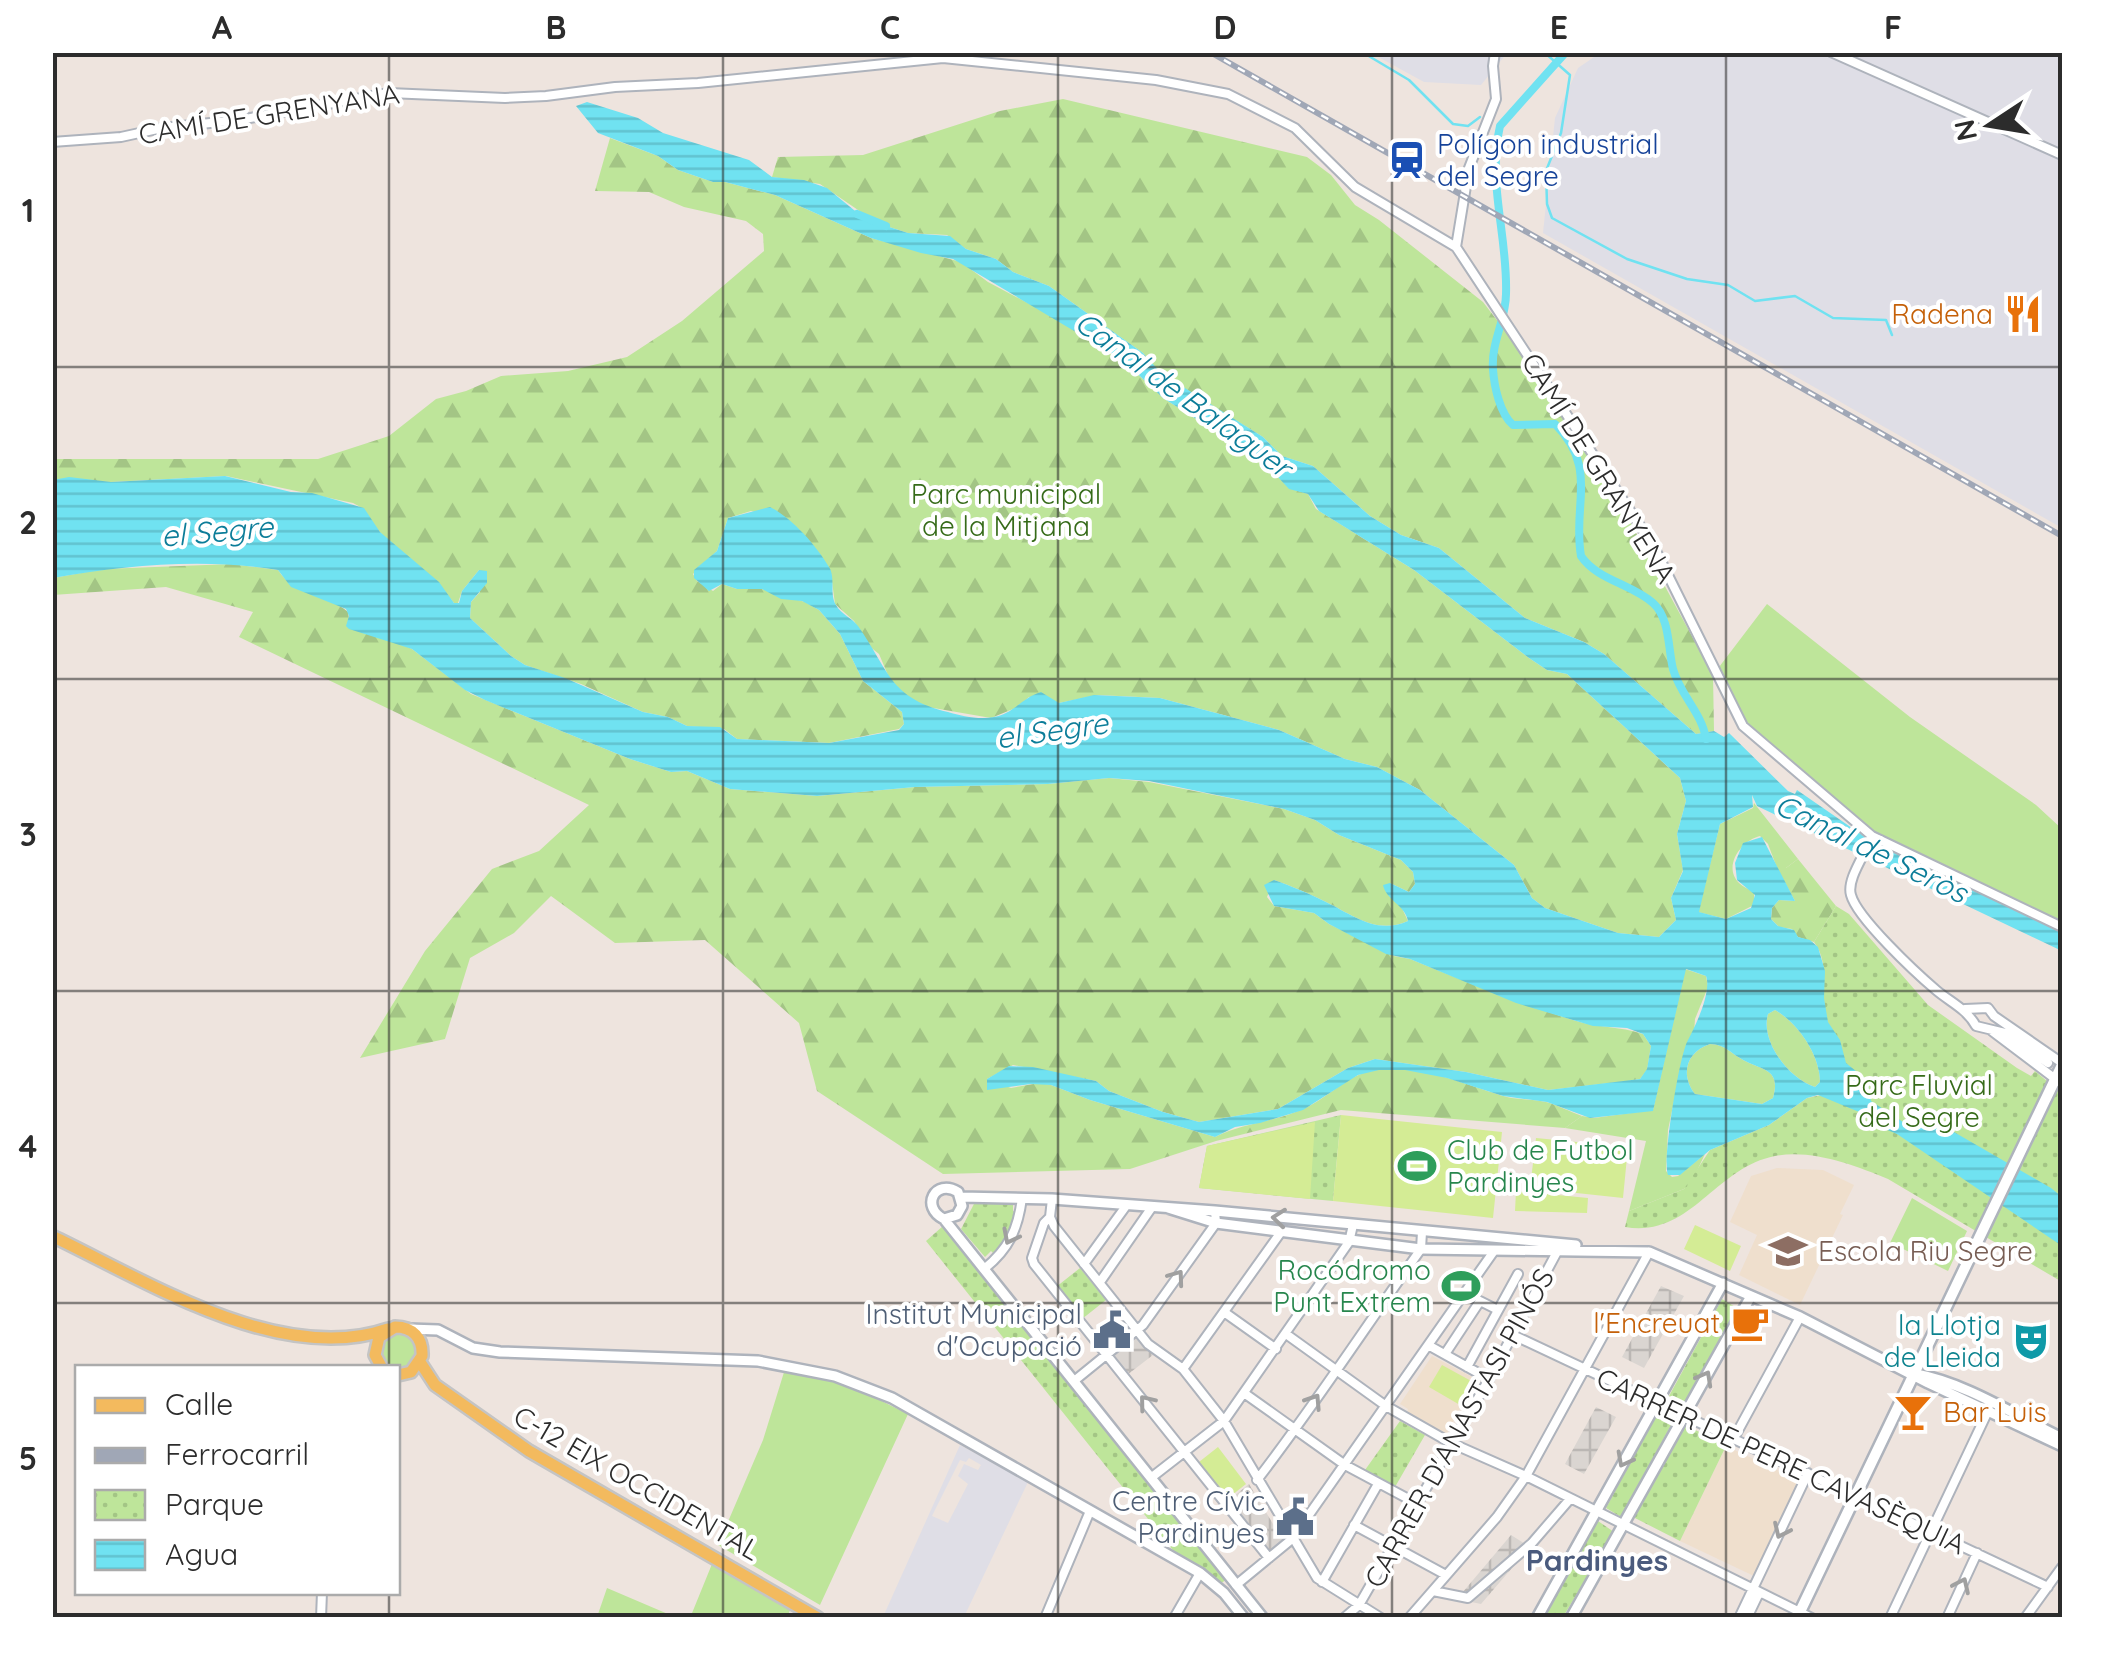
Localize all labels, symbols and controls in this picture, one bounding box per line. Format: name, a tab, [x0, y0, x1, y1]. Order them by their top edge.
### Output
text: A	[212, 7, 233, 47]
text: B	[546, 7, 566, 47]
text: C	[880, 7, 900, 47]
text: D	[1214, 7, 1236, 47]
text: E	[1550, 7, 1568, 47]
text: F	[1884, 7, 1902, 47]
north arrow	[1940, 75, 2040, 175]
street label: CAMÍ DE GRENYANA	[136, 76, 402, 151]
text: N	[1946, 117, 1984, 144]
place label: Polígon industrial del Segre	[1437, 126, 1659, 193]
station icon: Polígon industrial del Segre	[1386, 139, 1428, 181]
text: 1	[22, 190, 34, 230]
restaurant icon: Radena	[2002, 293, 2044, 335]
place label: Radena	[1891, 296, 1993, 331]
water label: Canal de Balaguer	[1068, 303, 1302, 488]
street label: CAMÍ DE GRANYENA	[1514, 346, 1684, 589]
park label: Parc municipal de la Mitjana	[911, 476, 1101, 543]
text: 2	[19, 502, 37, 542]
water label: el Segre	[159, 507, 276, 555]
water label: el Segre	[994, 703, 1111, 757]
water label: Canal de Seròs	[1769, 785, 1976, 912]
text: 3	[19, 814, 37, 854]
park label: Parc Fluvial del Segre	[1845, 1067, 1993, 1134]
text: 4	[19, 1126, 38, 1166]
place label: Club de Futbol Pardinyes	[1447, 1132, 1634, 1199]
sports icon: Club de Futbol Pardinyes	[1396, 1145, 1438, 1187]
one-way arrow	[1271, 1207, 1287, 1229]
one-way arrow	[1003, 1227, 1023, 1245]
school or university icon: Escola Riu Segre	[1767, 1230, 1809, 1272]
place label: Escola Riu Segre	[1818, 1233, 2033, 1268]
place label: Rocódromo Punt Extrem	[1273, 1252, 1431, 1319]
street label: CARRER D'ANASTASI PINÓS	[1356, 1262, 1561, 1593]
sports icon: Rocódromo Punt Extrem	[1440, 1265, 1482, 1307]
one-way arrow	[1165, 1269, 1184, 1288]
place label: Institut Municipal d'Ocupació	[866, 1296, 1082, 1363]
cafe icon: l'Encreuat	[1729, 1302, 1771, 1344]
place label: l'Encreuat	[1593, 1305, 1720, 1340]
place label: la Llotja de Lleida	[1884, 1307, 2001, 1374]
public building icon: Institut Municipal d'Ocupació	[1091, 1309, 1133, 1351]
theatre icon: la Llotja de Lleida	[2010, 1320, 2052, 1362]
street label: CARRER DE PERE CAVASÈQUIA	[1591, 1360, 1971, 1562]
legend	[75, 1365, 400, 1595]
one-way arrow	[1693, 1370, 1713, 1388]
text: Calle	[165, 1385, 233, 1423]
bar icon: Bar Luis	[1892, 1391, 1934, 1433]
one-way arrow	[1302, 1394, 1321, 1412]
place label: Bar Luis	[1943, 1394, 2047, 1429]
one-way arrow	[1140, 1396, 1158, 1414]
street label: C-12 EIX OCCIDENTAL	[508, 1398, 767, 1567]
text: Ferrocarril	[165, 1435, 309, 1473]
text: 5	[19, 1438, 37, 1478]
one-way arrow	[1617, 1450, 1637, 1468]
place label: Centre Cívic Pardinyes	[1112, 1483, 1265, 1550]
text: Parque	[165, 1485, 264, 1523]
public building icon: Centre Cívic Pardinyes	[1274, 1496, 1316, 1538]
one-way arrow	[1774, 1521, 1794, 1539]
text: Agua	[165, 1535, 238, 1573]
district label: Pardinyes	[1526, 1541, 1668, 1579]
one-way arrow	[1949, 1577, 1969, 1595]

